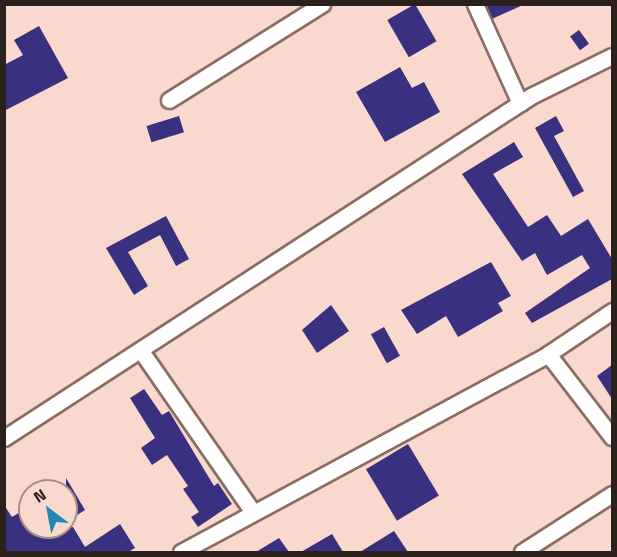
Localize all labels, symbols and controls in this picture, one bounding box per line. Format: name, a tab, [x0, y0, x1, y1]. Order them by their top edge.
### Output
north arrow	[18, 479, 78, 539]
text: N	[28, 482, 51, 509]

